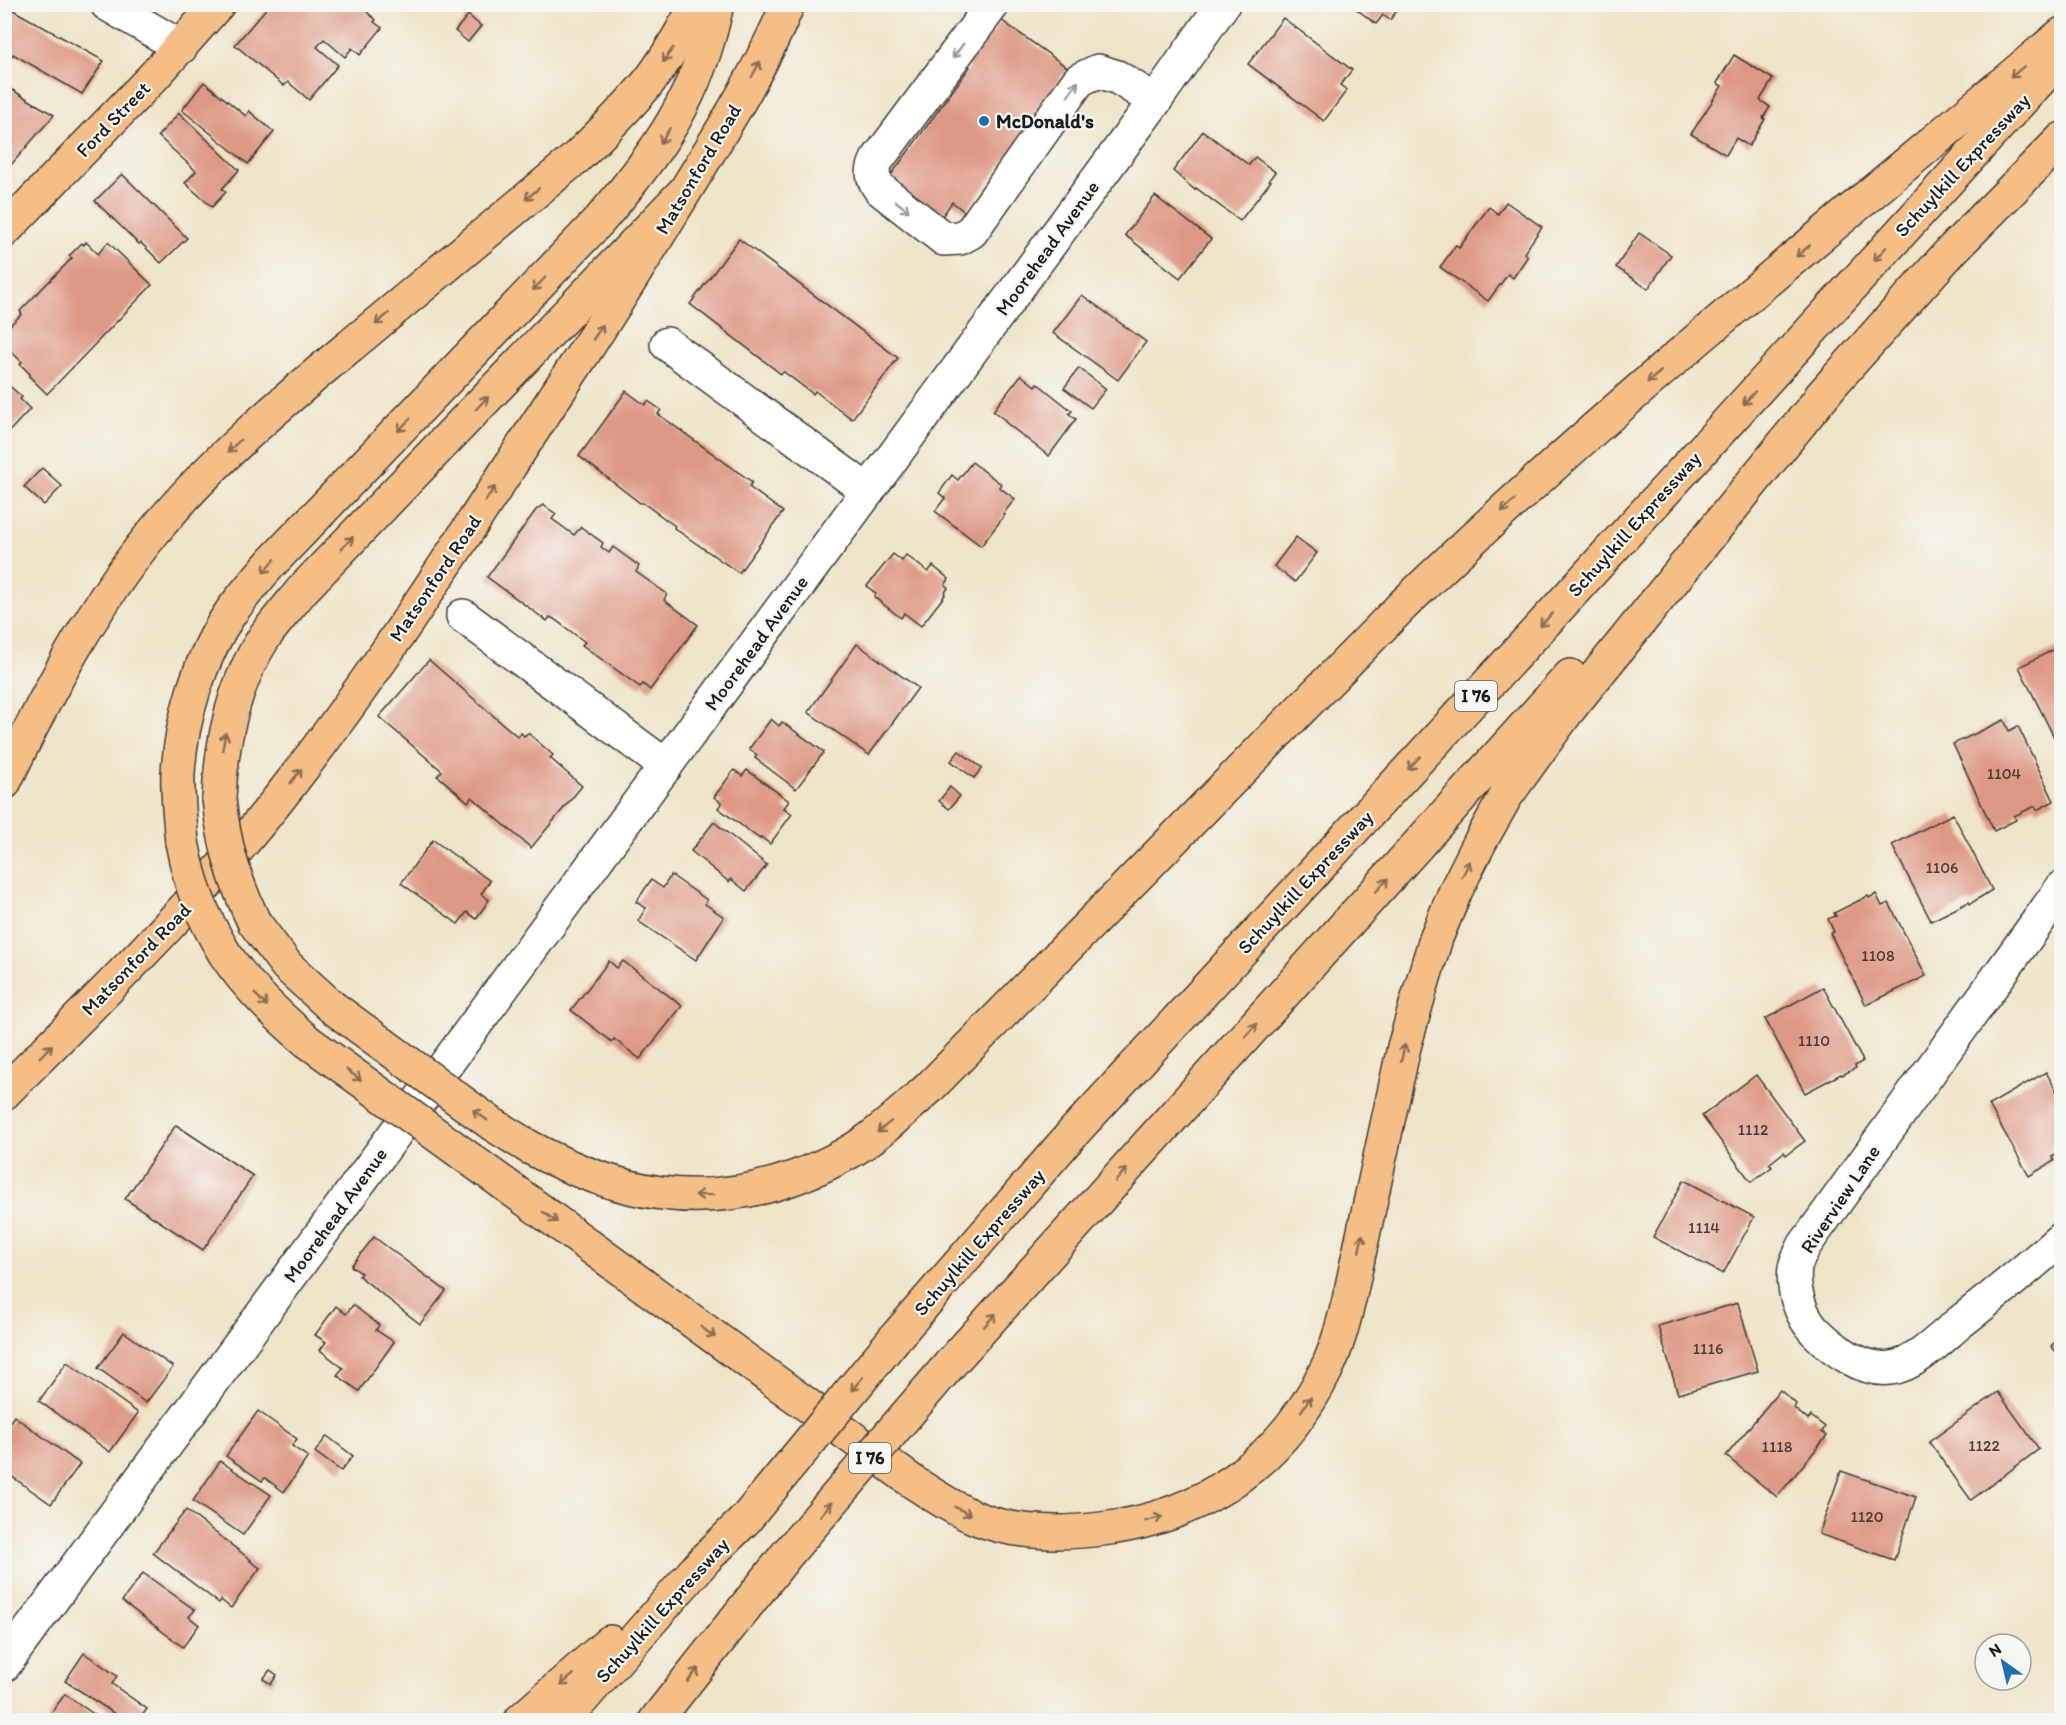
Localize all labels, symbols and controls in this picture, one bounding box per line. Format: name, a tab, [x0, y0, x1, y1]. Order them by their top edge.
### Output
one-way arrow	[952, 43, 964, 59]
one-way arrow	[662, 46, 674, 63]
one-way arrow	[751, 61, 762, 79]
one-way arrow	[2009, 65, 2025, 78]
street label: Ford Street	[71, 76, 155, 162]
one-way arrow	[1067, 81, 1079, 97]
street label: Schuylkill Expressway	[1889, 88, 2035, 242]
street label: Matsonford Road	[650, 100, 746, 238]
place label: McDonald's	[996, 109, 1094, 133]
marker: McDonald's	[977, 114, 991, 128]
one-way arrow	[658, 127, 670, 144]
street label: Moorehead Avenue	[990, 176, 1104, 320]
one-way arrow	[525, 187, 540, 201]
one-way arrow	[894, 199, 910, 212]
one-way arrow	[1796, 244, 1811, 258]
one-way arrow	[1873, 246, 1887, 261]
one-way arrow	[531, 276, 546, 291]
one-way arrow	[375, 312, 390, 326]
one-way arrow	[592, 324, 604, 340]
one-way arrow	[1647, 370, 1662, 384]
one-way arrow	[1741, 391, 1756, 406]
one-way arrow	[475, 395, 489, 410]
one-way arrow	[396, 417, 411, 432]
one-way arrow	[227, 438, 242, 453]
street label: Schuylkill Expressway	[1562, 446, 1706, 602]
one-way arrow	[484, 486, 497, 503]
one-way arrow	[1501, 499, 1516, 513]
street label: Matsonford Road	[384, 510, 486, 646]
one-way arrow	[339, 536, 354, 551]
one-way arrow	[262, 558, 276, 573]
street label: Moorehead Avenue	[699, 571, 813, 715]
one-way arrow	[1540, 612, 1554, 627]
road number: I 76	[1455, 681, 1497, 711]
one-way arrow	[219, 732, 230, 751]
one-way arrow	[1407, 756, 1421, 771]
house number: 1104	[1987, 764, 2022, 783]
one-way arrow	[290, 768, 303, 784]
street label: Schuylkill Expressway	[1232, 805, 1378, 959]
house number: 1106	[1925, 858, 1959, 877]
one-way arrow	[1461, 860, 1473, 878]
one-way arrow	[1375, 878, 1389, 893]
street label: Matsonford Road	[76, 898, 196, 1020]
house number: 1108	[1861, 946, 1895, 965]
one-way arrow	[254, 993, 269, 1007]
one-way arrow	[1244, 1023, 1258, 1038]
house number: 1110	[1798, 1031, 1830, 1050]
one-way arrow	[1397, 1043, 1409, 1062]
one-way arrow	[38, 1044, 53, 1059]
one-way arrow	[346, 1069, 362, 1081]
one-way arrow	[472, 1109, 488, 1121]
house number: 1112	[1738, 1120, 1769, 1139]
one-way arrow	[876, 1121, 892, 1134]
street label: Riverview Lane	[1795, 1140, 1885, 1258]
street label: Moorehead Avenue	[278, 1143, 392, 1287]
street label: Schuylkill Expressway	[908, 1163, 1050, 1321]
one-way arrow	[1114, 1167, 1128, 1182]
one-way arrow	[695, 1189, 715, 1201]
one-way arrow	[541, 1211, 557, 1224]
house number: 1114	[1688, 1218, 1720, 1237]
one-way arrow	[1356, 1234, 1367, 1254]
one-way arrow	[983, 1312, 997, 1327]
one-way arrow	[699, 1326, 715, 1338]
house number: 1116	[1693, 1339, 1723, 1358]
one-way arrow	[850, 1376, 864, 1391]
one-way arrow	[1300, 1397, 1312, 1413]
house number: 1122	[1968, 1436, 2000, 1455]
house number: 1118	[1761, 1437, 1793, 1456]
road number: I 76	[849, 1443, 891, 1473]
one-way arrow	[819, 1502, 833, 1517]
one-way arrow	[954, 1506, 972, 1518]
house number: 1120	[1850, 1507, 1884, 1526]
one-way arrow	[1144, 1512, 1163, 1524]
street label: Schuylkill Expressway	[590, 1532, 734, 1688]
north arrow	[1973, 1632, 2033, 1692]
text: N	[1985, 1639, 2005, 1661]
one-way arrow	[686, 1668, 699, 1684]
one-way arrow	[560, 1673, 575, 1687]

